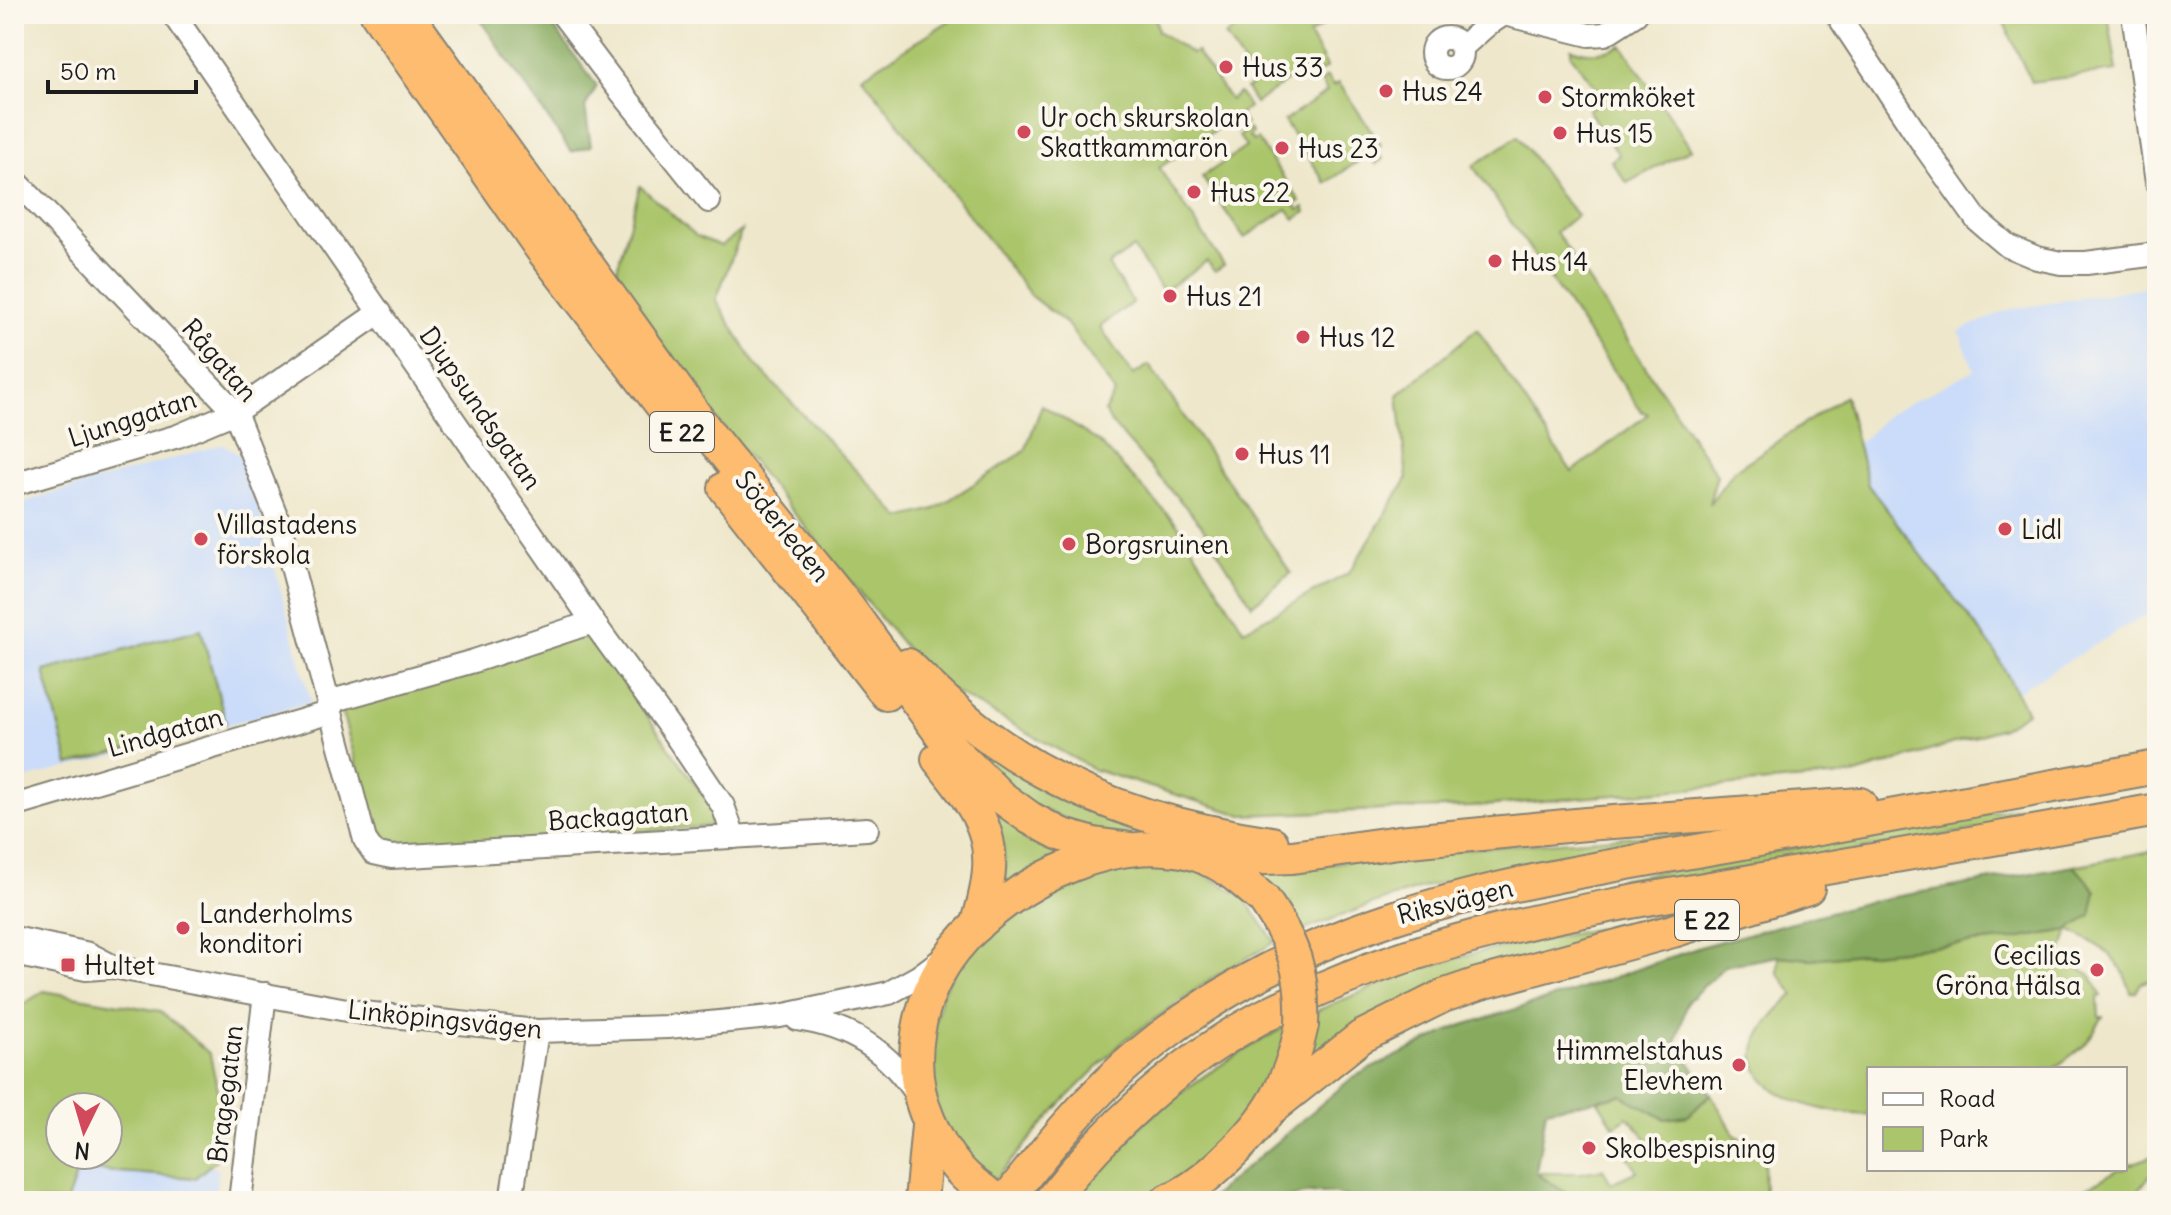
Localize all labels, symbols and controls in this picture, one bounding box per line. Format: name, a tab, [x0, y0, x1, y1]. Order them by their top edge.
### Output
scale bar	[48, 44, 196, 94]
place label: Hus 33	[1242, 51, 1323, 84]
text: 50 m	[60, 56, 116, 86]
marker: Hus 33	[1217, 58, 1235, 76]
place label: Hus 24	[1402, 75, 1483, 108]
place label: Stormköket	[1561, 81, 1696, 114]
marker: Hus 24	[1377, 82, 1395, 100]
marker: Stormköket	[1536, 88, 1554, 106]
place label: Ur och skurskolan Skattkammarön	[1040, 101, 1249, 164]
place label: Hus 15	[1576, 117, 1653, 150]
marker: Ur och skurskolan Skattkammarön	[1015, 123, 1033, 141]
marker: Hus 15	[1551, 124, 1569, 142]
place label: Hus 23	[1298, 132, 1379, 165]
marker: Hus 23	[1273, 139, 1291, 157]
place label: Hus 22	[1210, 176, 1290, 209]
marker: Hus 22	[1185, 183, 1203, 201]
place label: Hus 14	[1511, 245, 1588, 278]
marker: Hus 14	[1486, 252, 1504, 270]
place label: Hus 21	[1186, 280, 1262, 313]
marker: Hus 21	[1161, 287, 1179, 305]
street label: Rågatan	[175, 312, 265, 408]
street label: Djupsundsgatan	[413, 320, 549, 496]
place label: Hus 12	[1319, 321, 1395, 354]
marker: Hus 12	[1294, 328, 1312, 346]
street label: Ljunggatan	[64, 382, 200, 454]
road number: E 22	[650, 412, 714, 452]
place label: Hus 11	[1258, 438, 1331, 471]
marker: Hus 11	[1233, 445, 1251, 463]
street label: Söderleden	[728, 464, 838, 588]
place label: Villastadens förskola	[217, 508, 357, 571]
place label: Lidl	[2021, 513, 2062, 546]
marker: Lidl	[1996, 520, 2014, 538]
place label: Borgsruinen	[1085, 528, 1229, 561]
marker: Villastadens förskola	[192, 530, 210, 548]
marker: Borgsruinen	[1060, 535, 1078, 553]
street label: Lindgatan	[104, 700, 226, 764]
street label: Backagatan	[547, 795, 689, 837]
street label: Riksvägen	[1394, 871, 1516, 931]
place label: Landerholms konditori	[199, 897, 353, 960]
road number: E 22	[1675, 900, 1739, 940]
marker: Landerholms konditori	[174, 919, 192, 937]
place label: Cecilias Gröna Hälsa	[1935, 939, 2081, 1002]
place label: Hultet	[84, 949, 155, 982]
marker: Hultet	[59, 956, 77, 974]
marker: Cecilias Gröna Hälsa	[2088, 961, 2106, 979]
street label: Linköpingsvägen	[346, 992, 544, 1046]
street label: Bragegatan	[200, 1023, 250, 1165]
place label: Himmelstahus Elevhem	[1556, 1034, 1723, 1097]
marker: Himmelstahus Elevhem	[1730, 1056, 1748, 1074]
legend	[1867, 1067, 2127, 1171]
text: Road	[1939, 1083, 1995, 1113]
north arrow	[44, 1091, 124, 1171]
text: Park	[1939, 1123, 1989, 1153]
place label: Skolbespisning	[1605, 1132, 1776, 1165]
text: N	[73, 1136, 91, 1166]
marker: Skolbespisning	[1580, 1139, 1598, 1157]

